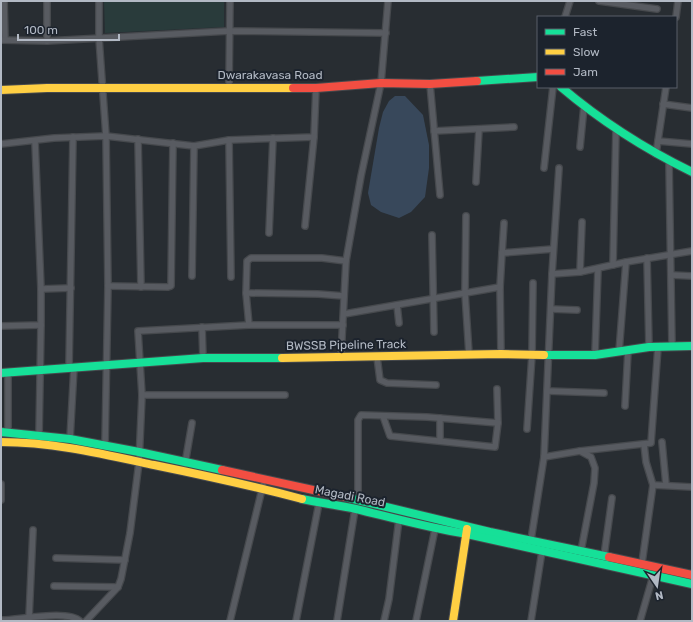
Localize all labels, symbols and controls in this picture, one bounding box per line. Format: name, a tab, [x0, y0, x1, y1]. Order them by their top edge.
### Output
scale bar	[18, 16, 119, 42]
legend	[537, 16, 677, 88]
text: 100 m	[24, 23, 58, 37]
text: Fast	[573, 25, 597, 39]
text: Slow	[573, 45, 600, 59]
text: Jam	[573, 65, 598, 79]
street label: Dwarakavasa Road	[217, 68, 323, 82]
street label: BWSSB Pipeline Track	[286, 337, 407, 353]
street label: Magadi Road	[314, 482, 386, 510]
north arrow	[637, 566, 677, 606]
text: N	[654, 588, 664, 602]

